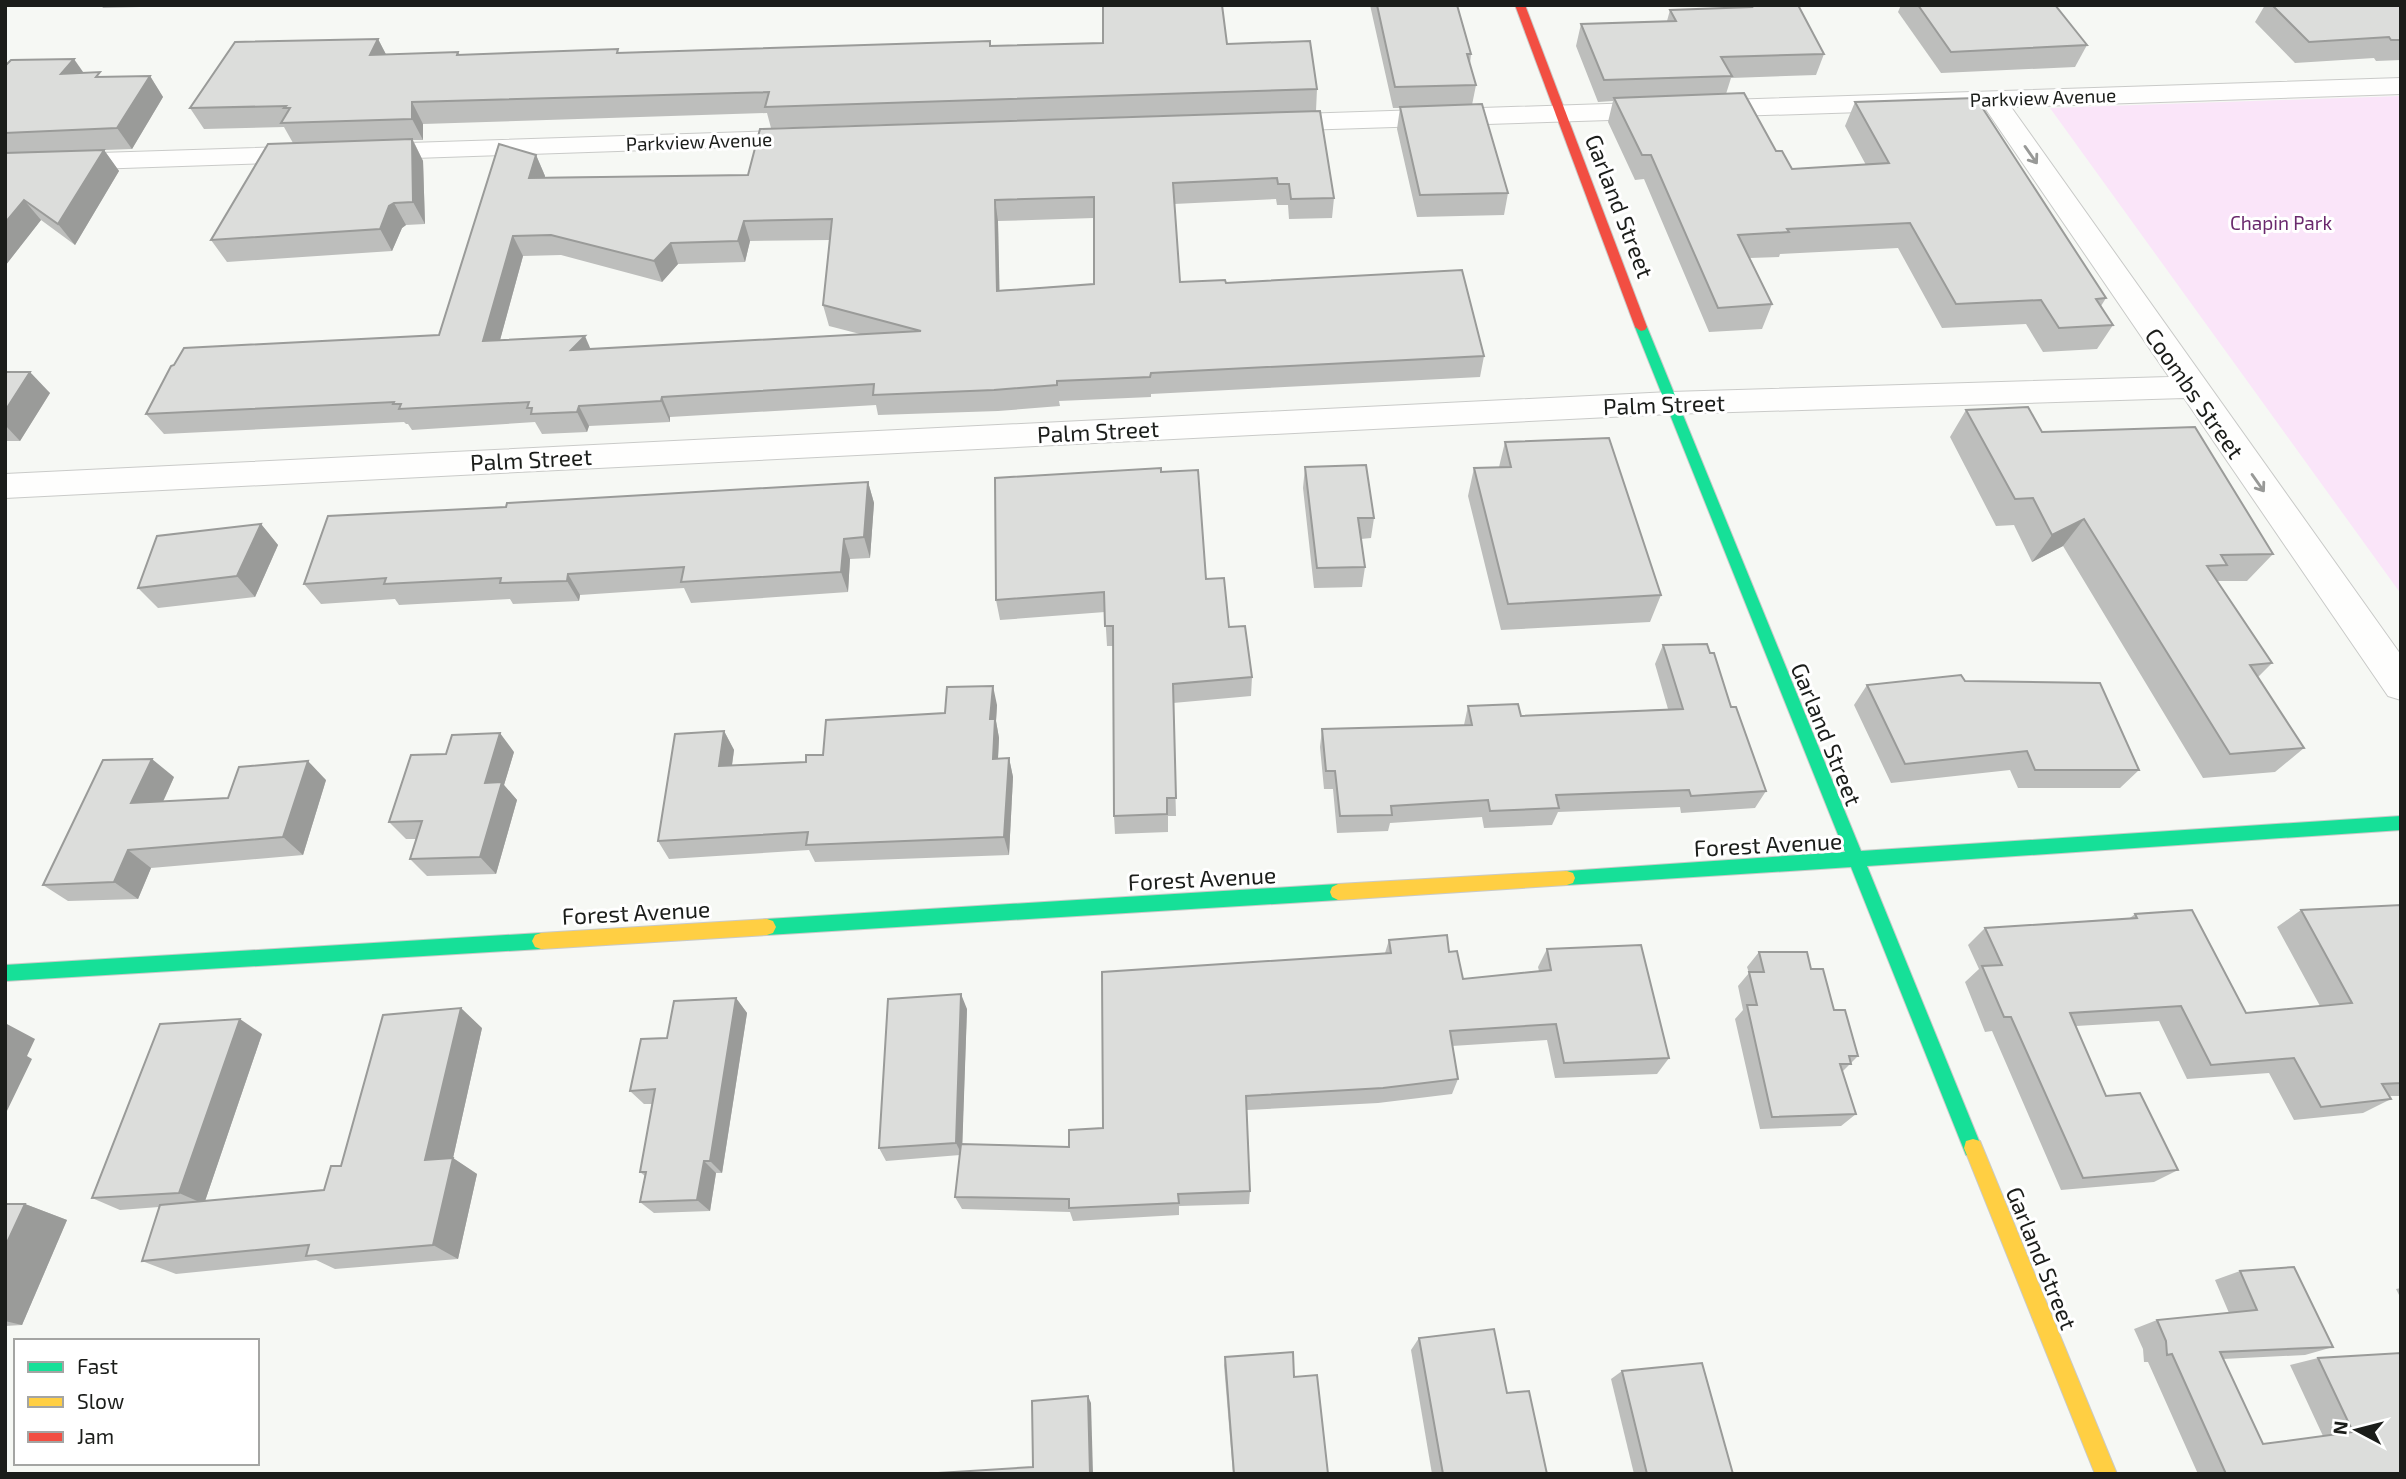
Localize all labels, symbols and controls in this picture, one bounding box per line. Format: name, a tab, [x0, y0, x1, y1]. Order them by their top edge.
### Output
street label: Parkview Avenue	[1969, 83, 2117, 111]
street label: Parkview Avenue	[625, 127, 773, 155]
street label: Garland Street	[1580, 130, 1660, 282]
one-way arrow	[2024, 145, 2038, 164]
park label: Chapin Park	[2230, 211, 2332, 234]
street label: Coombs Street	[2140, 322, 2251, 464]
street label: Palm Street	[1602, 388, 1726, 420]
street label: Palm Street	[1036, 414, 1160, 448]
street label: Palm Street	[469, 442, 593, 476]
one-way arrow	[2251, 473, 2265, 492]
street label: Garland Street	[1786, 659, 1868, 810]
street label: Forest Avenue	[1693, 826, 1843, 862]
street label: Forest Avenue	[1127, 860, 1277, 896]
street label: Forest Avenue	[561, 894, 711, 930]
street label: Garland Street	[2001, 1183, 2083, 1334]
legend	[14, 1339, 259, 1465]
text: Fast	[77, 1353, 118, 1378]
text: Slow	[77, 1388, 124, 1413]
north arrow	[2322, 1395, 2392, 1465]
text: N	[2327, 1420, 2352, 1436]
text: Jam	[77, 1423, 114, 1448]

